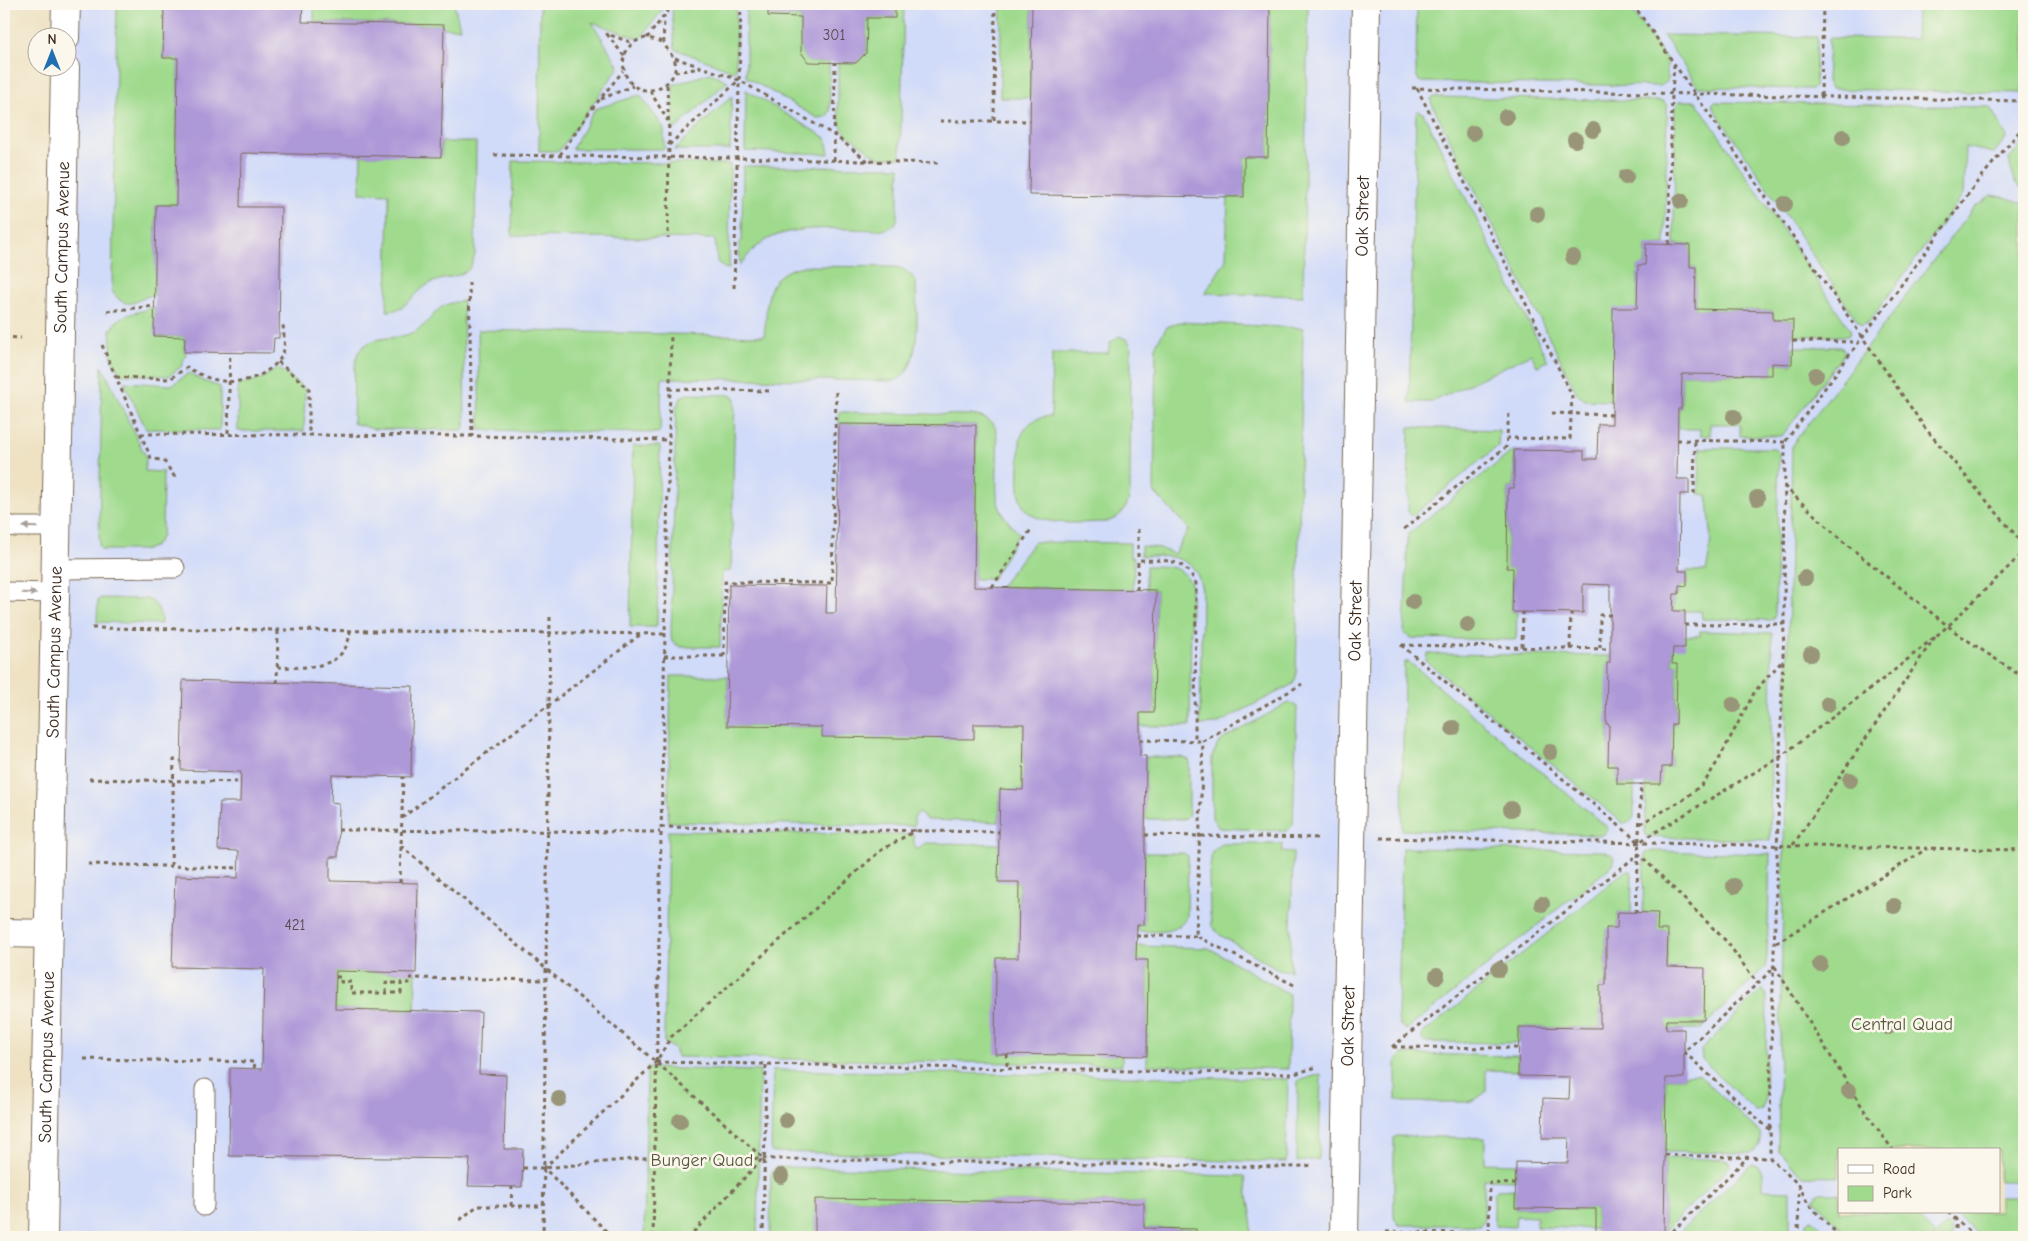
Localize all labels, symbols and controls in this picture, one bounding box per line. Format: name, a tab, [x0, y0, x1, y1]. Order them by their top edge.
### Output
house number: 301	[823, 26, 845, 44]
north arrow	[28, 28, 78, 78]
text: N	[47, 31, 57, 48]
street label: South Campus Avenue	[50, 161, 74, 333]
street label: Oak Street	[1351, 175, 1374, 257]
one-way arrow	[22, 523, 38, 531]
street label: South Campus Avenue	[42, 566, 67, 738]
street label: Oak Street	[1344, 580, 1367, 662]
one-way arrow	[22, 589, 38, 597]
house number: 421	[284, 916, 306, 934]
street label: South Campus Avenue	[35, 971, 59, 1143]
street label: Oak Street	[1337, 985, 1359, 1067]
park label: Central Quad	[1851, 1014, 1953, 1035]
legend	[1838, 1148, 2000, 1214]
park label: Bunger Quad	[651, 1150, 753, 1171]
text: Road	[1883, 1160, 1915, 1178]
text: Park	[1883, 1184, 1912, 1202]

